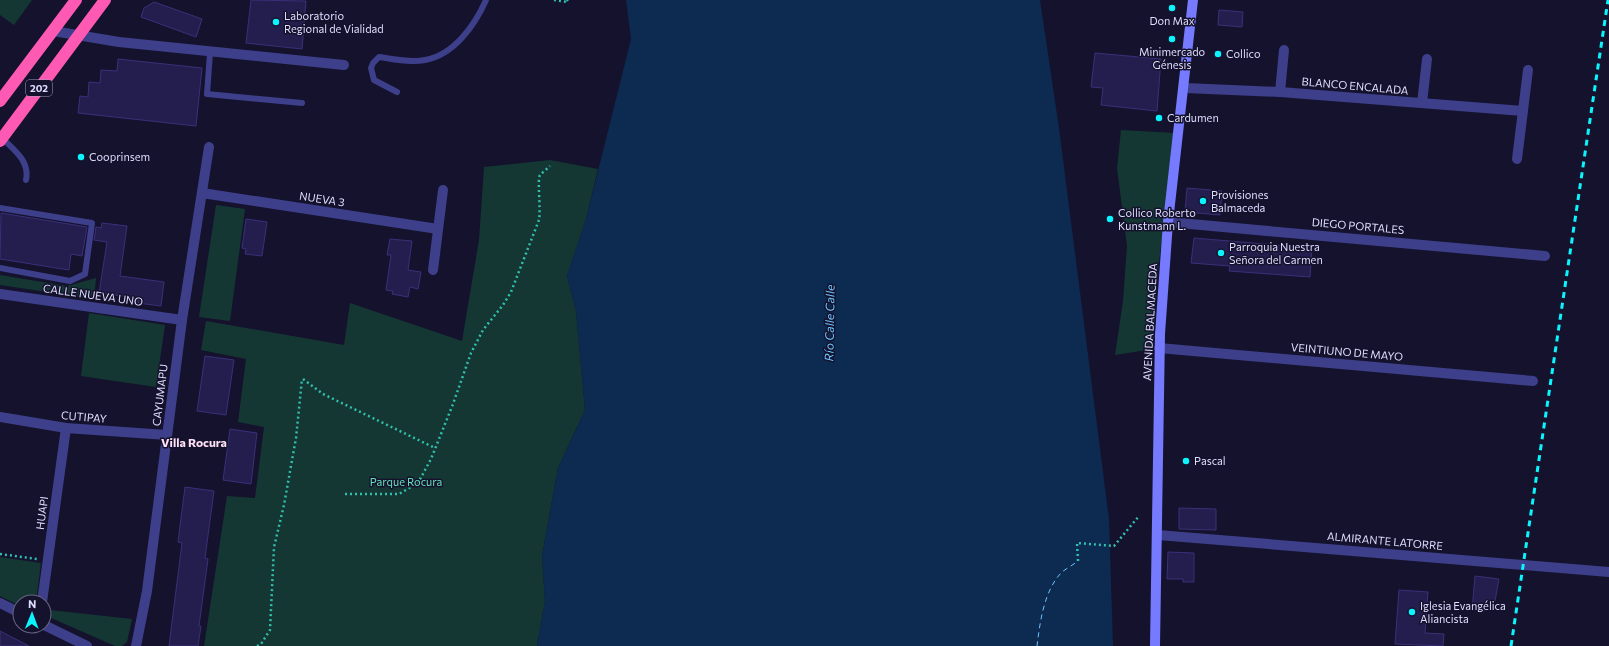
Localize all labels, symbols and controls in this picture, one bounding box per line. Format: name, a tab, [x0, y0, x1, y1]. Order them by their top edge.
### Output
marker: Don Max	[1167, 3, 1177, 13]
place label: Laboratorio Regional de Vialidad	[284, 9, 384, 35]
place label: Don Max	[1149, 14, 1195, 27]
marker: Laboratorio Regional de Vialidad	[271, 17, 281, 27]
marker: Minimercado Génesis	[1167, 34, 1177, 44]
place label: Minimercado Génesis	[1139, 45, 1206, 71]
place label: Collico	[1226, 47, 1261, 60]
marker: Collico	[1213, 49, 1223, 59]
street label: BLANCO ENCALADA	[1301, 74, 1409, 97]
road number: 202	[26, 80, 52, 96]
place label: Cardumen	[1167, 111, 1219, 124]
marker: Cardumen	[1154, 113, 1164, 123]
place label: Cooprinsem	[89, 150, 150, 163]
marker: Cooprinsem	[76, 152, 86, 162]
place label: Provisiones Balmaceda	[1211, 188, 1268, 214]
street label: NUEVA 3	[299, 189, 346, 208]
marker: Provisiones Balmaceda	[1198, 196, 1208, 206]
place label: Collico Roberto Kunstmann L.	[1118, 206, 1196, 232]
marker: Collico Roberto Kunstmann L.	[1105, 214, 1115, 224]
street label: DIEGO PORTALES	[1311, 215, 1405, 236]
place label: Parroquia Nuestra Señora del Carmen	[1229, 240, 1323, 266]
marker: Parroquia Nuestra Señora del Carmen	[1216, 248, 1226, 258]
street label: AVENIDA BALMACEDA	[1140, 262, 1159, 381]
street label: CALLE NUEVA UNO	[42, 281, 144, 308]
water label: Río Calle Calle	[821, 284, 837, 361]
street label: VEINTIUNO DE MAYO	[1290, 340, 1404, 363]
street label: CAYUMAPU	[149, 363, 170, 427]
street label: CUTIPAY	[61, 408, 107, 425]
district label: Villa Rocura	[161, 435, 227, 449]
place label: Pascal	[1194, 454, 1226, 467]
marker: Pascal	[1181, 456, 1191, 466]
park label: Parque Rocura	[370, 475, 442, 488]
street label: HUAPI	[33, 495, 50, 530]
street label: ALMIRANTE LATORRE	[1327, 529, 1444, 552]
north arrow	[12, 594, 52, 634]
text: N	[28, 597, 36, 610]
place label: Iglesia Evangélica Aliancista	[1420, 599, 1506, 625]
marker: Iglesia Evangélica Aliancista	[1407, 607, 1417, 617]

